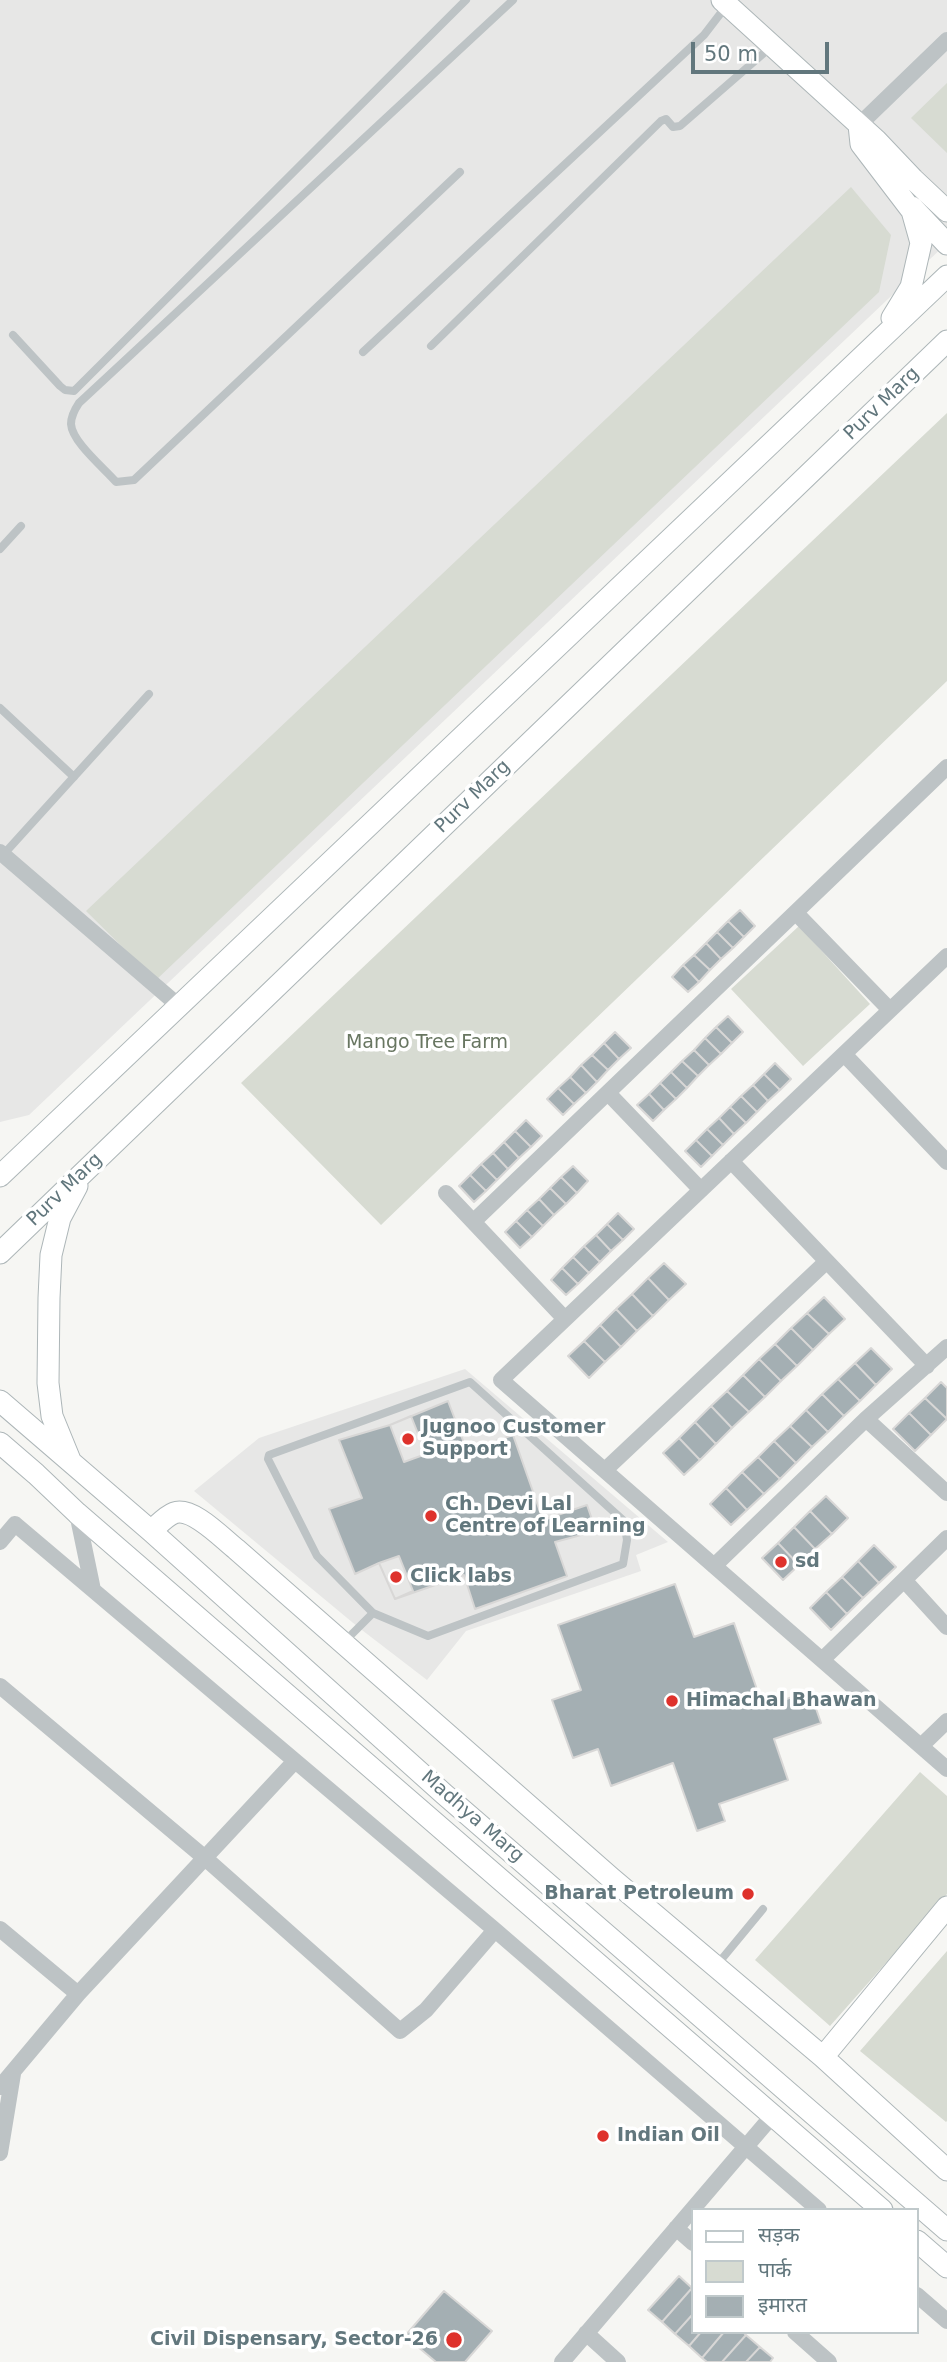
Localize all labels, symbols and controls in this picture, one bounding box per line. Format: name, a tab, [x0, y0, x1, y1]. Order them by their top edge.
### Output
scale bar	[695, 28, 833, 72]
text: 50 m	[704, 42, 758, 66]
street label: Purv Marg	[840, 363, 924, 445]
street label: Purv Marg	[431, 756, 515, 838]
park label: Mango Tree Farm	[346, 1032, 508, 1054]
street label: Purv Marg	[23, 1149, 107, 1231]
place label: Jugnoo Customer Support	[422, 1417, 605, 1461]
marker: Jugnoo Customer Support	[400, 1431, 416, 1447]
place label: Ch. Devi Lal Centre of Learning	[445, 1494, 646, 1538]
marker: Ch. Devi Lal Centre of Learning	[423, 1508, 439, 1524]
place label: sd	[795, 1551, 820, 1573]
marker: sd	[773, 1554, 789, 1570]
place label: Click labs	[410, 1566, 512, 1588]
marker: Click labs	[388, 1569, 404, 1585]
place label: Himachal Bhawan	[686, 1690, 877, 1712]
marker: Himachal Bhawan	[664, 1693, 680, 1709]
street label: Madhya Marg	[416, 1766, 528, 1868]
place label: Bharat Petroleum	[544, 1883, 734, 1905]
marker: Bharat Petroleum	[740, 1886, 756, 1902]
place label: Indian Oil	[617, 2125, 720, 2147]
marker: Indian Oil	[595, 2128, 611, 2144]
legend	[692, 2208, 919, 2334]
text: सड़क	[758, 2223, 800, 2247]
text: पार्क	[758, 2258, 792, 2282]
text: इमारत	[758, 2293, 807, 2317]
place label: Civil Dispensary, Sector-26	[150, 2329, 438, 2351]
marker: Civil Dispensary, Sector-26	[444, 2330, 464, 2350]

